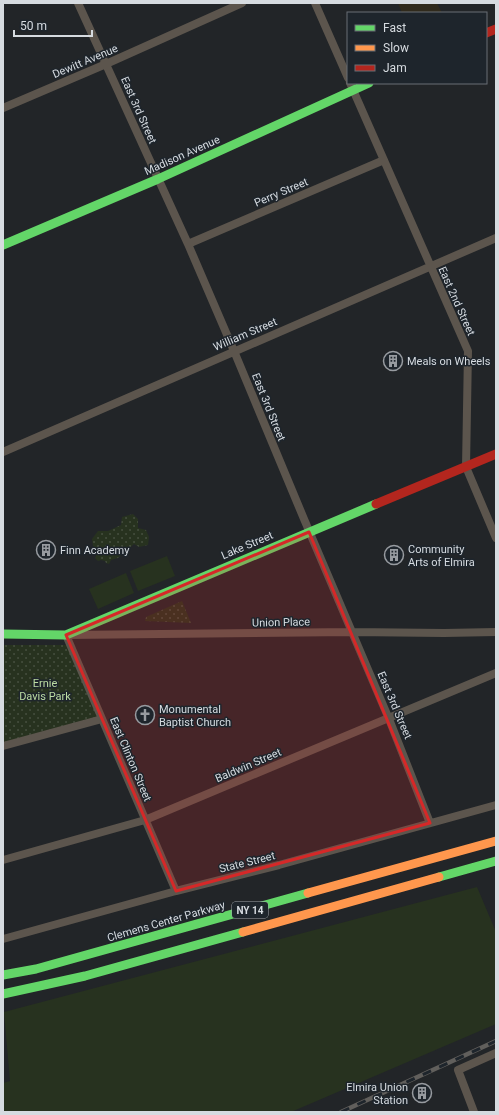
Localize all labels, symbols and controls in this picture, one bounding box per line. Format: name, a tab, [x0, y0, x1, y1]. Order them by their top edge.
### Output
scale bar	[14, 12, 92, 38]
legend	[347, 12, 487, 84]
text: 50 m	[20, 19, 47, 33]
text: Fast	[383, 21, 406, 35]
text: Slow	[383, 41, 409, 55]
street label: Dewitt Avenue	[50, 42, 120, 81]
text: Jam	[383, 61, 407, 75]
street label: East 3rd Street	[118, 75, 159, 146]
street label: Madison Avenue	[142, 133, 222, 178]
street label: Perry Street	[252, 175, 310, 210]
street label: East 2nd Street	[435, 265, 478, 338]
street label: William Street	[211, 315, 279, 354]
building icon: Meals on Wheels	[382, 350, 404, 372]
place label: Meals on Wheels	[407, 355, 491, 368]
street label: East 3rd Street	[249, 371, 288, 443]
street label: Lake Street	[219, 529, 275, 562]
building icon: Finn Academy	[35, 539, 57, 561]
place label: Community Arts of Elmira	[408, 543, 475, 569]
place label: Finn Academy	[60, 544, 130, 557]
building icon: Community Arts of Elmira	[383, 544, 405, 566]
street label: Union Place	[252, 615, 310, 630]
street label: East 3rd Street	[374, 670, 415, 741]
park label: Ernie Davis Park	[19, 677, 71, 703]
place label: Monumental Baptist Church	[159, 703, 231, 729]
church icon: Monumental Baptist Church	[134, 704, 156, 726]
street label: East Clinton Street	[107, 715, 154, 804]
street label: Baldwin Street	[213, 746, 284, 785]
street label: State Street	[218, 849, 277, 876]
street label: Clemens Center Parkway	[106, 898, 227, 945]
road number: NY 14	[232, 902, 268, 918]
place label: Elmira Union Station	[346, 1081, 408, 1107]
building icon: Elmira Union Station	[411, 1082, 433, 1104]

